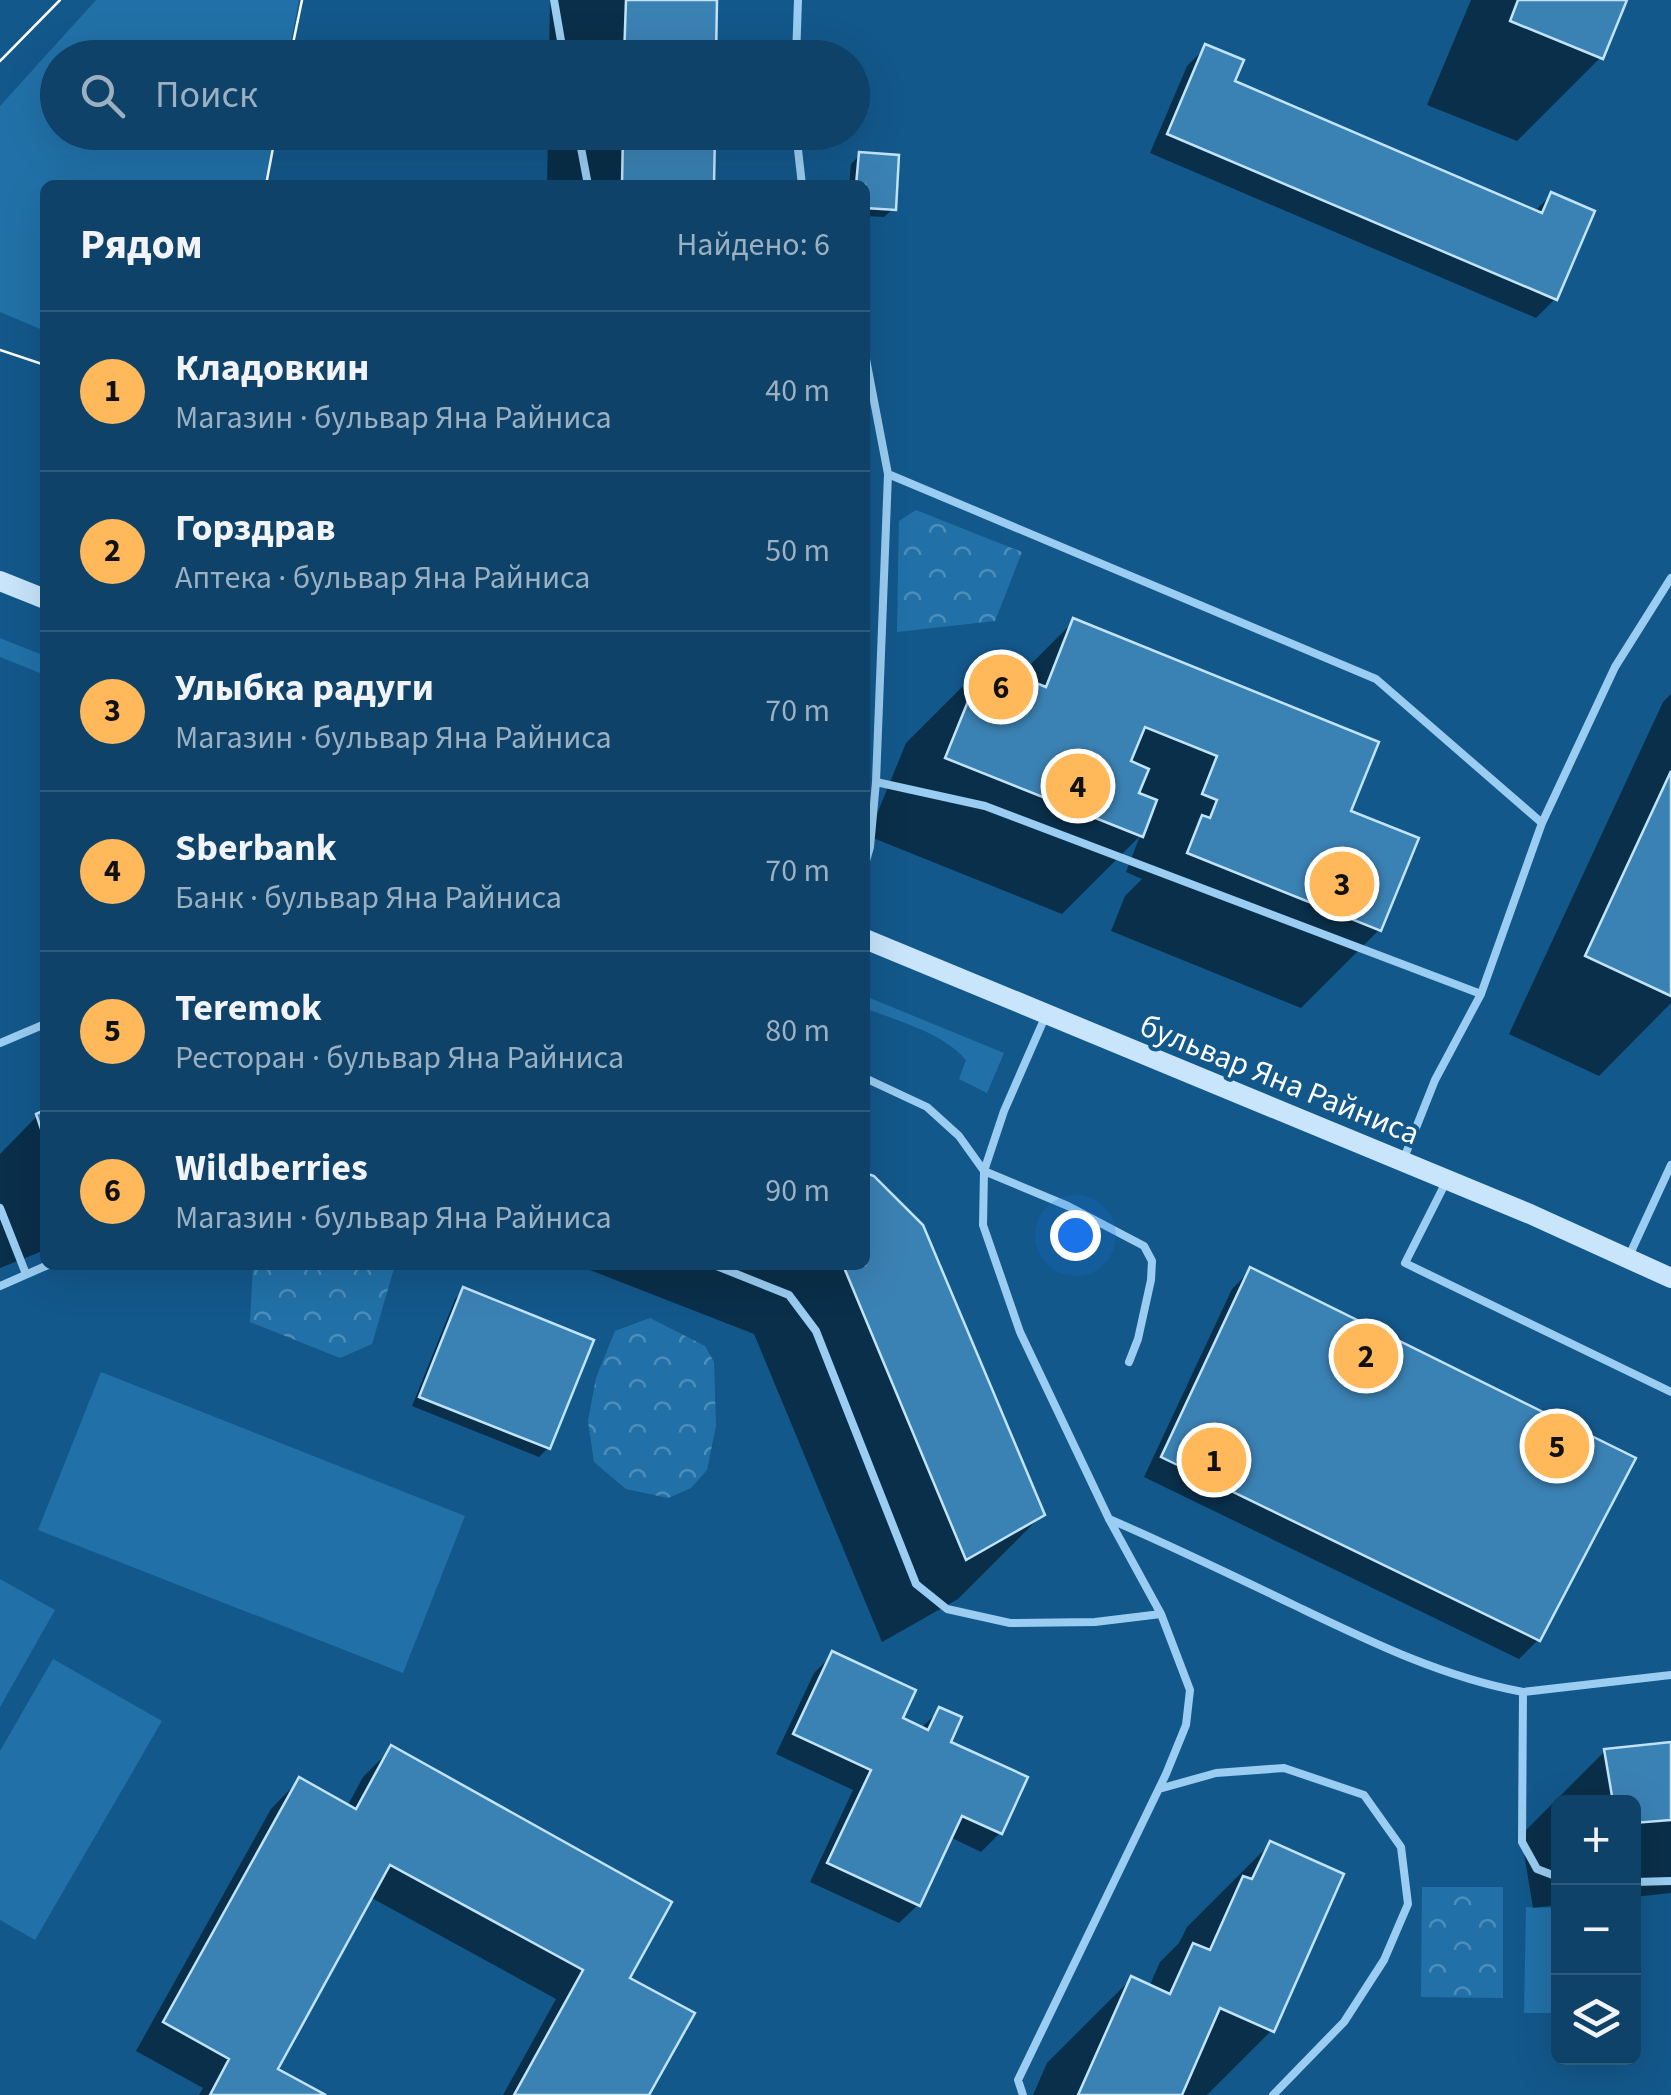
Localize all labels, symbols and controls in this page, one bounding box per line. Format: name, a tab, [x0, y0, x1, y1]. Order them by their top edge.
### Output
search box	[40, 40, 870, 150]
icon: search	[75, 68, 130, 123]
text: Поиск	[155, 68, 258, 122]
text: Рядом	[80, 215, 203, 275]
text: Найдено: 6	[676, 222, 830, 268]
text: Кладовкин	[175, 341, 369, 395]
text: 1	[104, 368, 121, 414]
text: 40 m	[765, 368, 830, 414]
text: Магазин · бульвар Яна Райниса	[175, 395, 612, 441]
text: Горздрав	[175, 501, 335, 555]
text: 2	[104, 528, 121, 574]
text: 50 m	[765, 528, 830, 574]
text: Аптека · бульвар Яна Райниса	[175, 555, 590, 601]
pin: 6	[968, 650, 1034, 724]
text: Улыбка радуги	[175, 661, 434, 715]
text: 3	[104, 688, 121, 734]
text: 70 m	[765, 688, 830, 734]
text: Магазин · бульвар Яна Райниса	[175, 715, 612, 761]
pin: 4	[1046, 748, 1110, 824]
text: Sberbank	[175, 821, 337, 875]
pin: 3	[1310, 846, 1374, 922]
text: 4	[104, 848, 121, 894]
text: 70 m	[765, 848, 830, 894]
text: Банк · бульвар Яна Райниса	[175, 875, 562, 921]
text: Teremok	[175, 981, 322, 1035]
street label: бульвар Яна Райниса	[1133, 1003, 1426, 1157]
text: 5	[104, 1008, 121, 1054]
text: 80 m	[765, 1008, 830, 1054]
text: Ресторан · бульвар Яна Райниса	[175, 1035, 624, 1081]
text: Wildberries	[175, 1141, 368, 1195]
text: 6	[104, 1168, 121, 1214]
text: 90 m	[765, 1168, 830, 1214]
text: Магазин · бульвар Яна Райниса	[175, 1195, 612, 1241]
your location	[1050, 1210, 1101, 1261]
pin: 2	[1334, 1318, 1398, 1394]
pin: 5	[1524, 1408, 1590, 1484]
pin: 1	[1182, 1422, 1246, 1498]
map controls	[1551, 1795, 1641, 2065]
button: +	[1551, 1795, 1641, 1885]
button: −	[1551, 1885, 1641, 1975]
button: layers	[1551, 1975, 1641, 2065]

